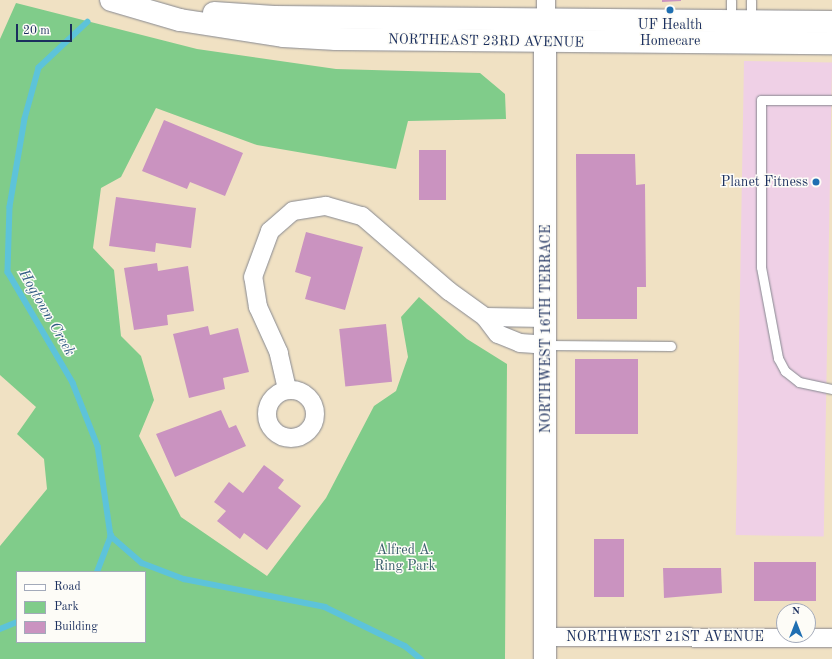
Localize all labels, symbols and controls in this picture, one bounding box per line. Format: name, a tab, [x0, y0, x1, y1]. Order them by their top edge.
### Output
marker: UF Health Homecare	[665, 5, 675, 15]
scale bar	[18, 16, 74, 42]
place label: UF Health Homecare	[638, 17, 702, 50]
text: 20 m	[23, 25, 50, 37]
street label: NORTHEAST 23RD AVENUE	[388, 31, 584, 51]
place label: Planet Fitness	[721, 174, 808, 190]
marker: Planet Fitness	[811, 177, 821, 187]
street label: NORTHWEST 16TH TERRACE	[538, 225, 554, 433]
water label: Hogtown Creek	[14, 266, 78, 360]
park label: Alfred A. Ring Park	[374, 542, 436, 574]
legend	[16, 571, 146, 643]
text: Road	[54, 581, 81, 593]
text: Park	[54, 601, 79, 613]
north arrow	[776, 603, 816, 643]
text: N	[792, 606, 800, 617]
text: Building	[54, 621, 98, 633]
street label: NORTHWEST 21ST AVENUE	[566, 629, 764, 645]

